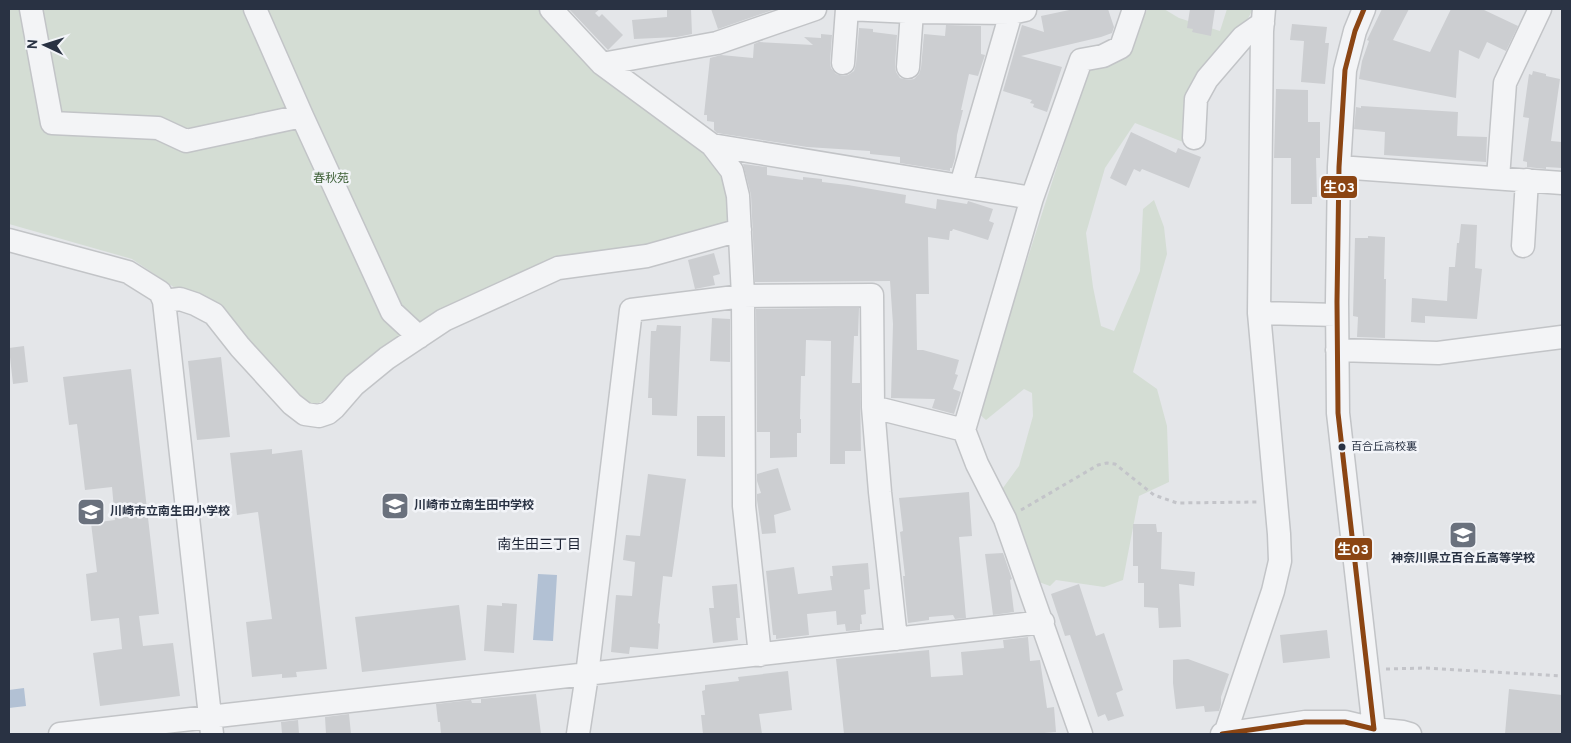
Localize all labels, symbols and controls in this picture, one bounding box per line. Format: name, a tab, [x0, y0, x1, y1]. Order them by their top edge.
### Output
north arrow	[20, 20, 70, 70]
text: N	[25, 39, 42, 50]
park label: 春秋苑	[313, 171, 349, 187]
line badge: 生03	[1320, 175, 1358, 199]
text: 生03	[1323, 180, 1355, 197]
place label: 百合丘高校裏	[1351, 440, 1417, 454]
marker: 百合丘高校裏	[1337, 442, 1347, 452]
school or university icon: 川崎市立南生田中学校	[380, 491, 410, 521]
school or university icon: 川崎市立南生田小学校	[76, 497, 106, 527]
place label: 川崎市立南生田中学校	[414, 498, 534, 514]
place label: 川崎市立南生田小学校	[110, 504, 230, 520]
school or university icon: 神奈川県立百合丘高等学校	[1448, 520, 1478, 550]
district label: 南生田三丁目	[497, 537, 581, 554]
line badge: 生03	[1334, 537, 1373, 561]
text: 生03	[1337, 542, 1369, 559]
place label: 神奈川県立百合丘高等学校	[1391, 551, 1535, 567]

